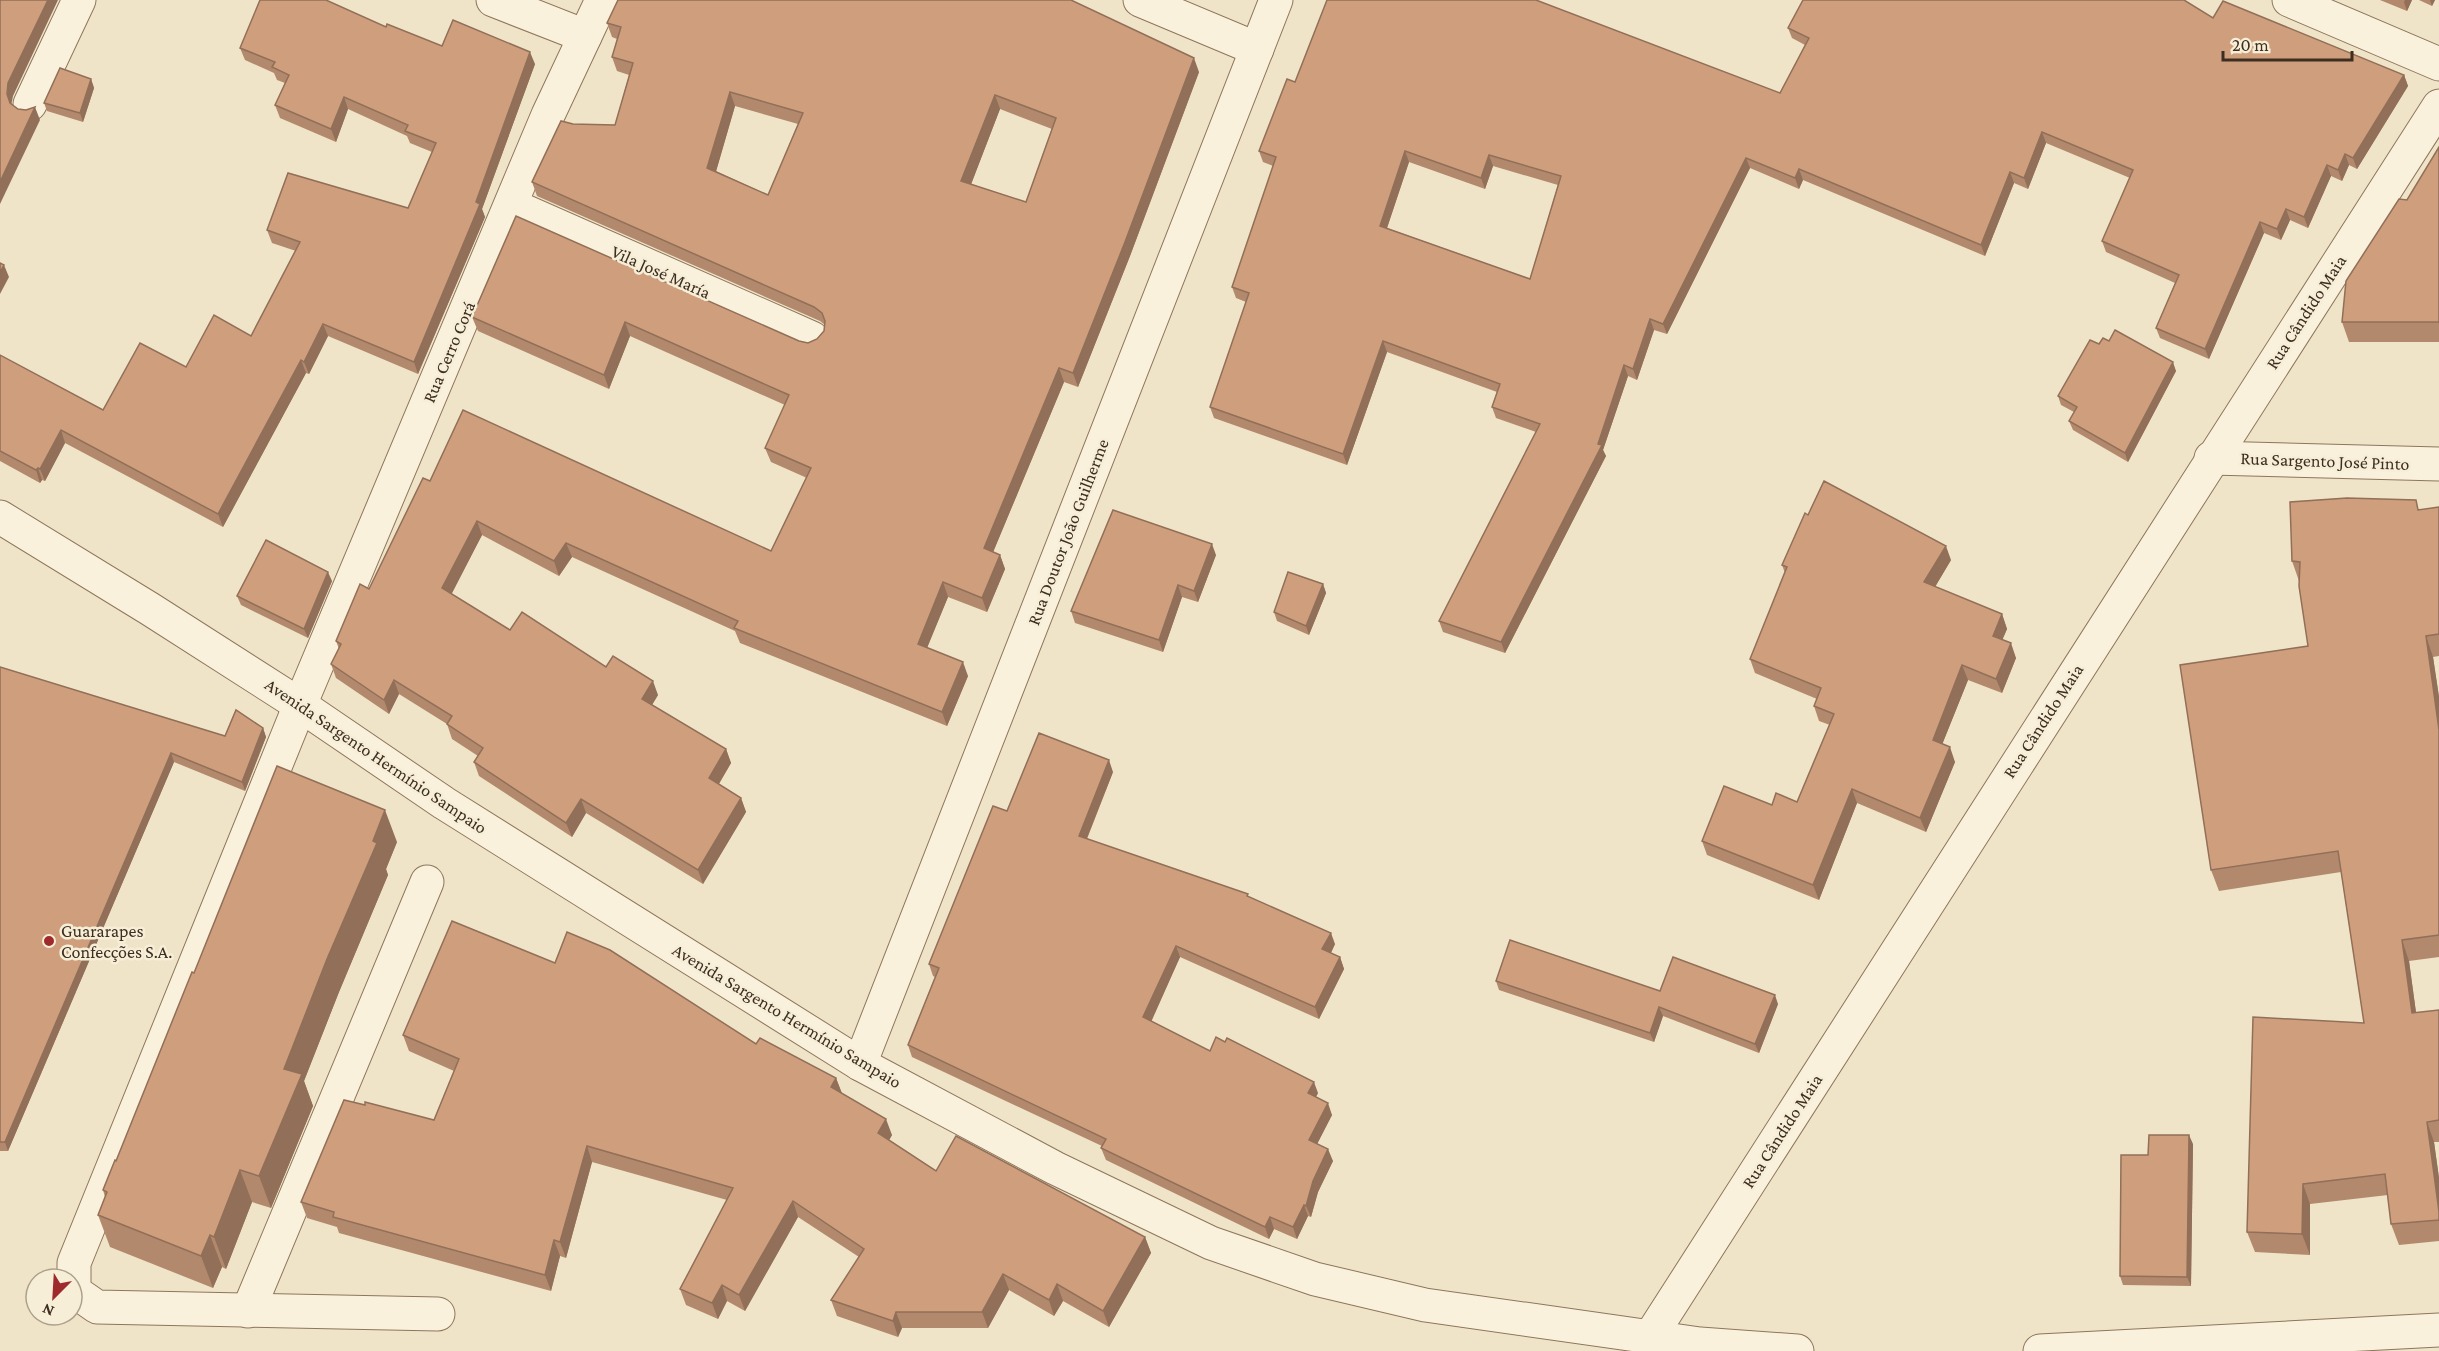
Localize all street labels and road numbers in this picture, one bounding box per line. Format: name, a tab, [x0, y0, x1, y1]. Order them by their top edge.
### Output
street label: Vila José María	[608, 241, 714, 303]
street label: Rua Cândido Maia	[2262, 251, 2350, 373]
street label: Rua Cerro Corá	[419, 298, 479, 406]
street label: Rua Doutor João Guilherme	[1023, 436, 1113, 628]
street label: Rua Sargento José Pinto	[2240, 448, 2410, 474]
street label: Rua Cândido Maia	[1999, 660, 2087, 782]
street label: Avenida Sargento Hermínio Sampaio	[261, 674, 491, 838]
street label: Avenida Sargento Hermínio Sampaio	[669, 940, 905, 1092]
street label: Rua Cândido Maia	[1738, 1070, 1826, 1192]

